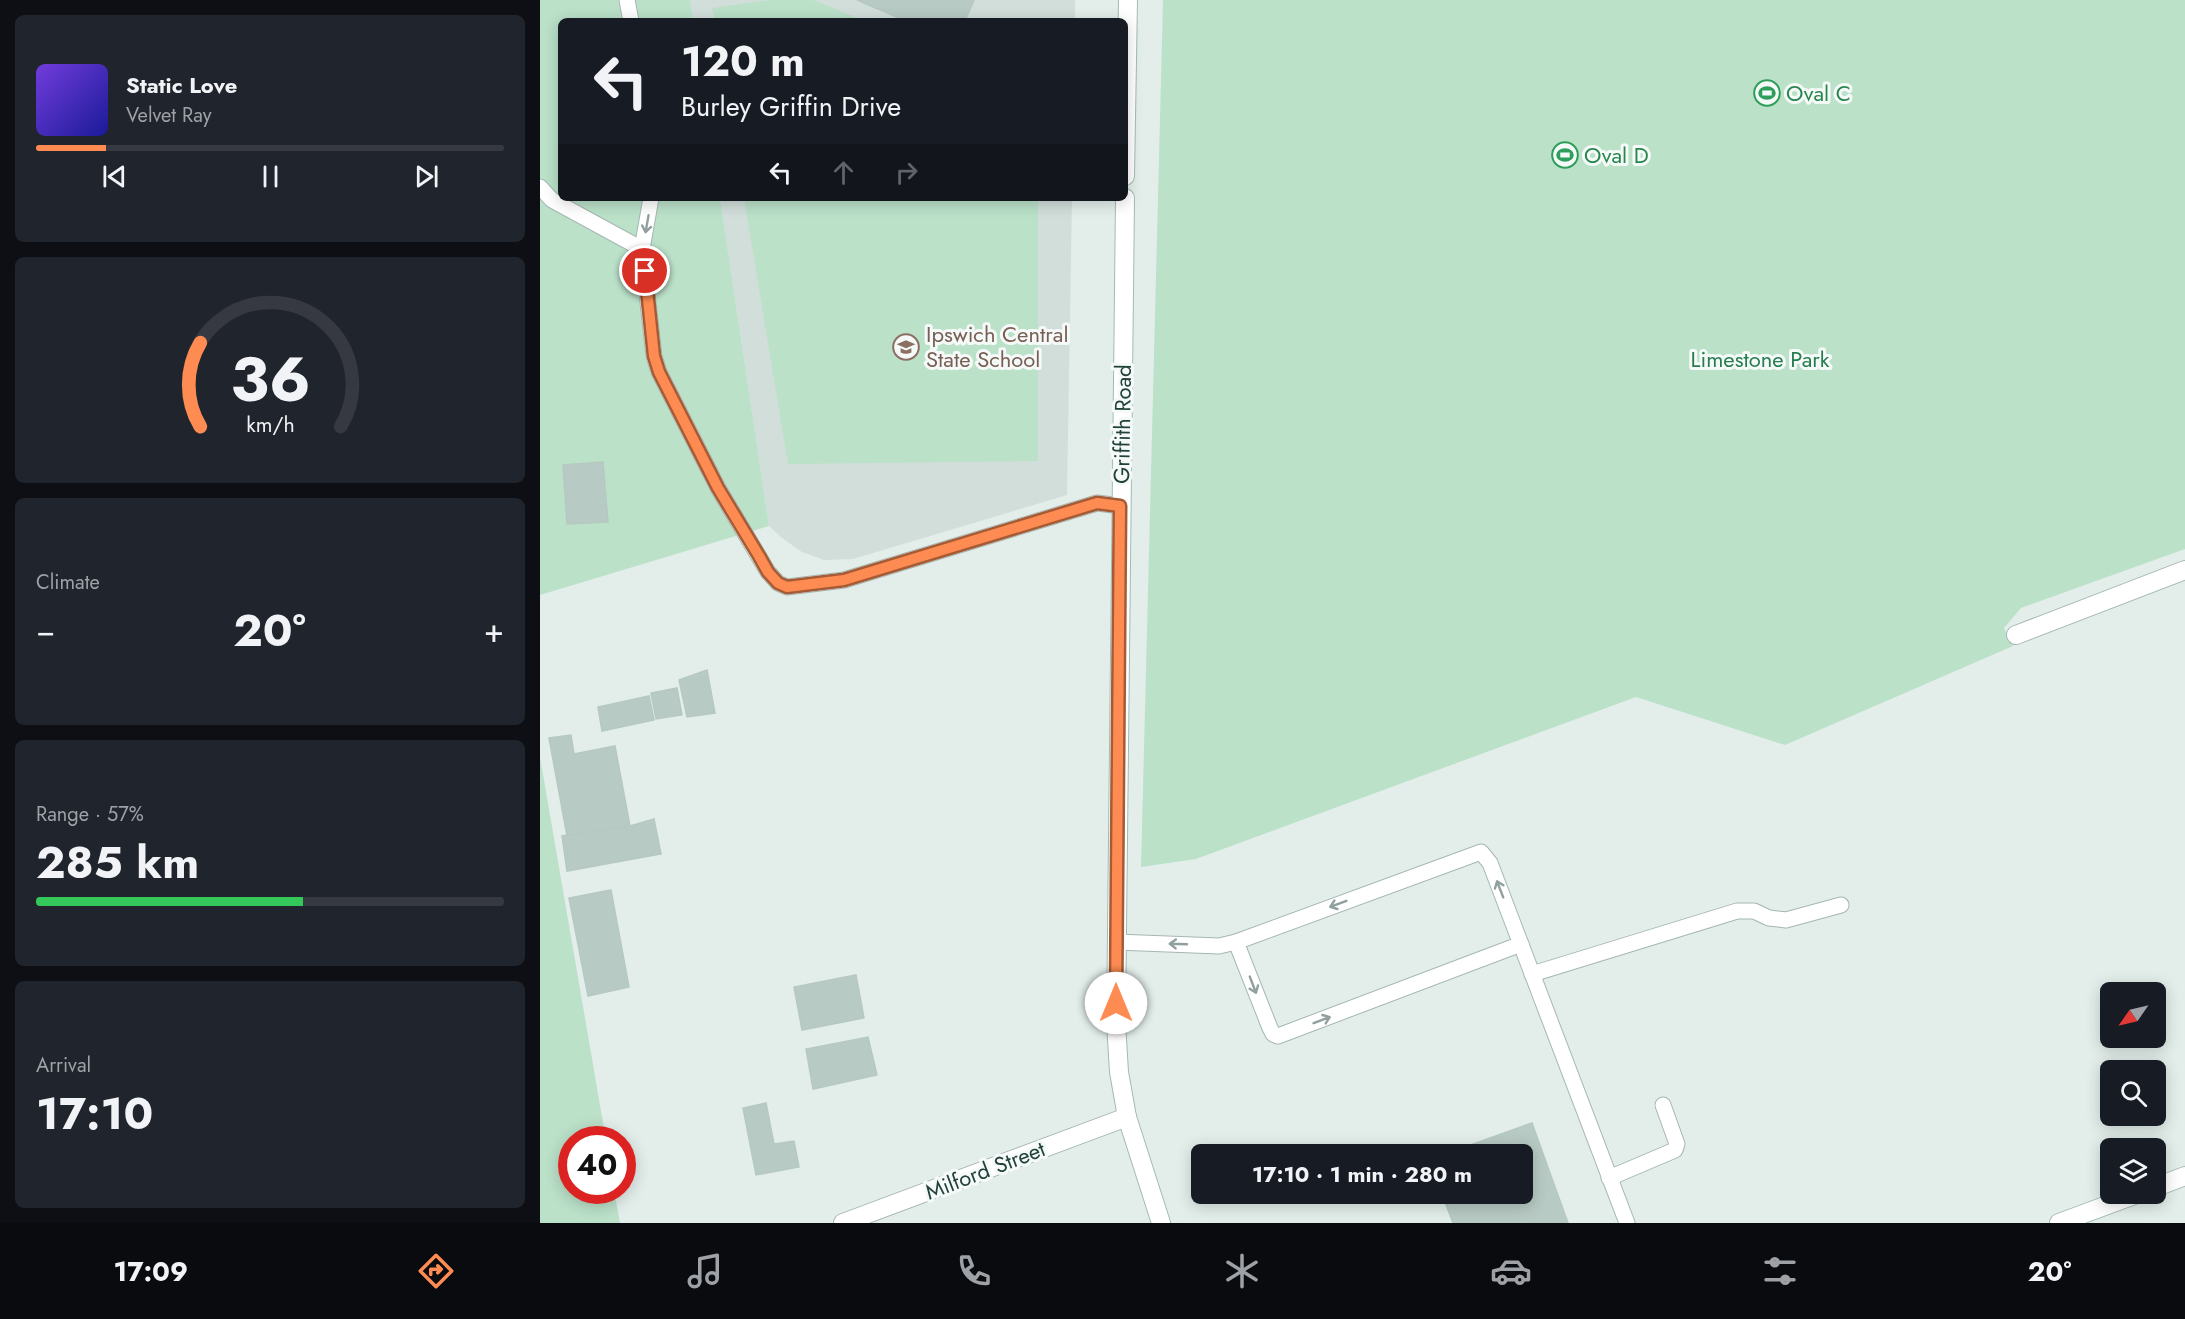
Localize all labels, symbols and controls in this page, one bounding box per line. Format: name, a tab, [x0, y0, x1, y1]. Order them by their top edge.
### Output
text: 120 m	[681, 31, 805, 92]
icon: left	[582, 42, 660, 120]
text: Static Love	[126, 69, 237, 101]
place label: Oval C	[1786, 77, 1851, 109]
sports icon: Oval C	[1752, 78, 1782, 108]
text: Burley Griffin Drive	[681, 87, 901, 126]
text: Velvet Ray	[126, 101, 212, 130]
place label: Oval D	[1584, 139, 1649, 171]
sports icon: Oval D	[1550, 140, 1580, 170]
icon: left	[764, 156, 797, 189]
icon: ahead	[827, 156, 860, 189]
icon: right	[890, 156, 923, 189]
icon: previous	[98, 160, 131, 193]
icon: pause	[254, 160, 287, 193]
icon: next	[410, 160, 443, 193]
one-way arrow	[641, 213, 652, 233]
pin	[619, 245, 670, 296]
icon: arrive	[628, 254, 661, 287]
place label: Ipswich Central State School	[926, 318, 1068, 375]
school or university icon: Ipswich Central State School	[891, 332, 921, 362]
text: 36	[230, 334, 310, 424]
park label: Limestone Park	[1691, 343, 1830, 375]
street label: Griffith Road	[1105, 364, 1139, 484]
text: km/h	[246, 409, 294, 440]
text: Climate	[36, 568, 100, 597]
text: 20°	[233, 598, 306, 663]
text: −	[36, 607, 55, 654]
text: +	[484, 607, 504, 654]
text: Range · 57%	[36, 800, 144, 829]
text: 285 km	[36, 830, 199, 895]
one-way arrow	[1494, 880, 1505, 899]
one-way arrow	[1329, 899, 1348, 910]
one-way arrow	[1169, 939, 1189, 950]
position arrow	[1084, 971, 1148, 1035]
one-way arrow	[1248, 975, 1259, 994]
north arrow	[2100, 982, 2166, 1048]
map controls	[2100, 982, 2166, 1204]
one-way arrow	[1312, 1014, 1331, 1025]
text: Arrival	[36, 1051, 91, 1080]
button: search	[2100, 1060, 2166, 1126]
text: 17:10	[36, 1081, 153, 1146]
speed limit sign: 40	[558, 1126, 636, 1204]
street label: Milford Street	[920, 1132, 1050, 1208]
button: layers	[2100, 1138, 2166, 1204]
text: 17:10 · 1 min · 280 m	[1252, 1158, 1472, 1190]
icon: directions	[415, 1250, 457, 1292]
icon: music	[684, 1250, 726, 1292]
icon: phone	[953, 1250, 995, 1292]
icon: climate	[1221, 1250, 1263, 1292]
icon: car	[1490, 1250, 1532, 1292]
icon: filters	[1759, 1250, 1801, 1292]
text: 17:09	[113, 1252, 188, 1291]
text: 20°	[2028, 1252, 2071, 1291]

